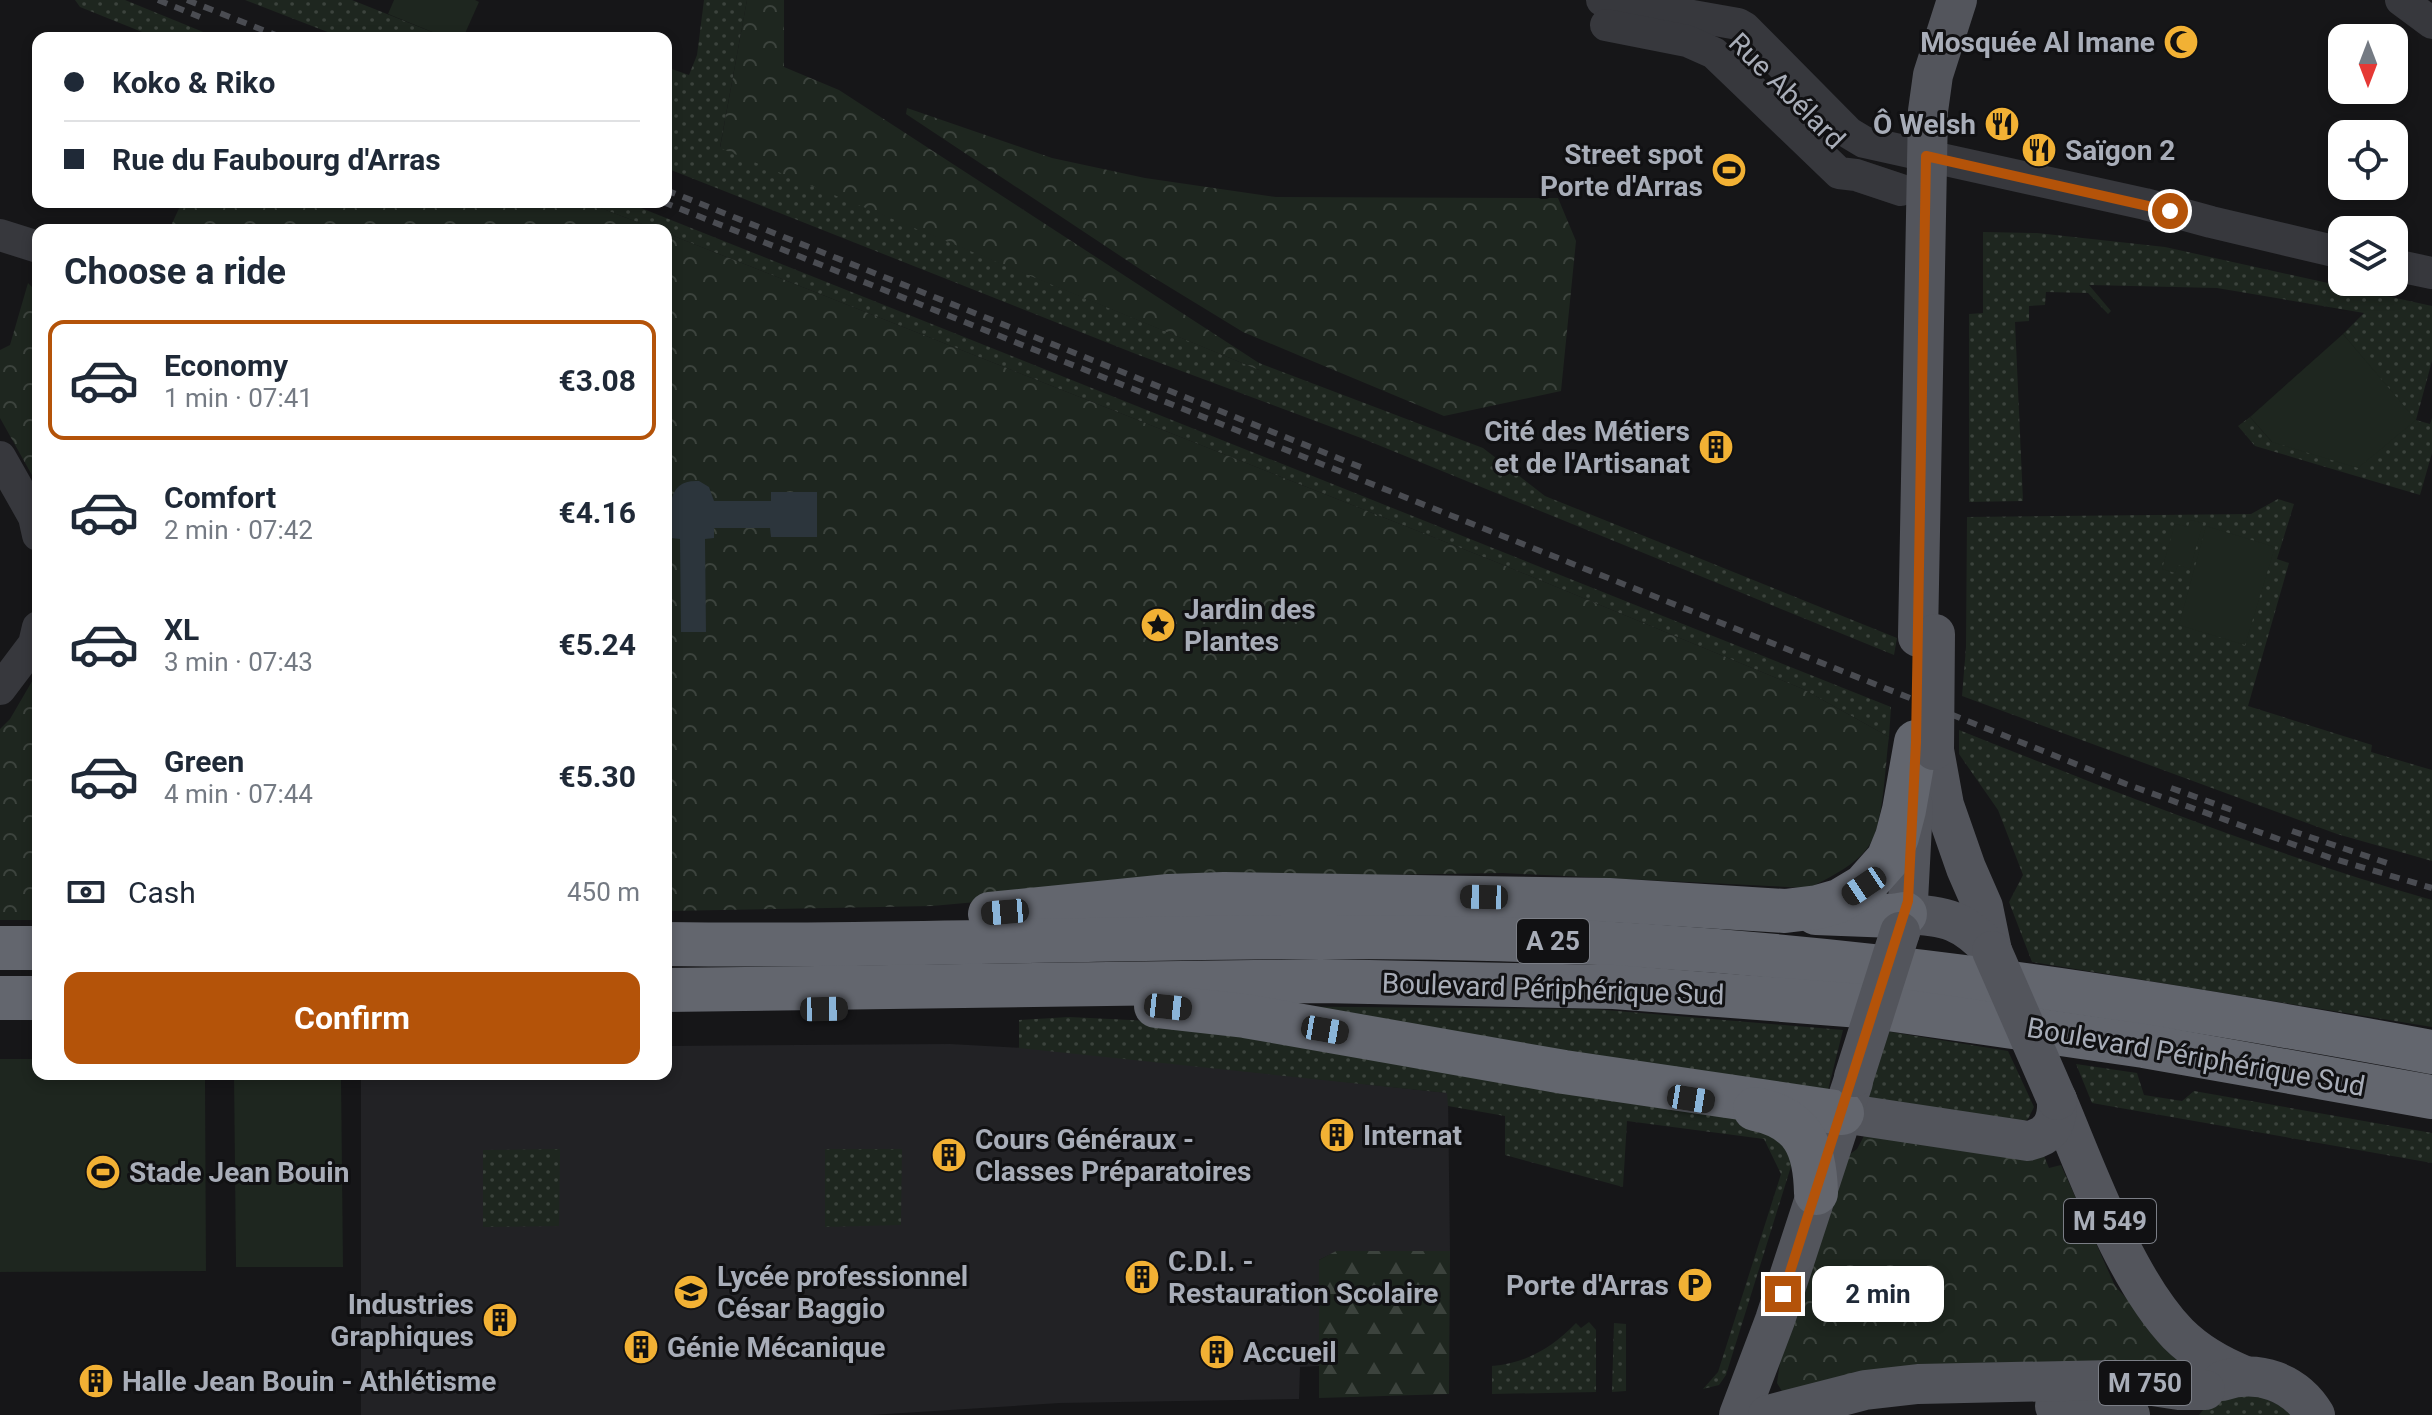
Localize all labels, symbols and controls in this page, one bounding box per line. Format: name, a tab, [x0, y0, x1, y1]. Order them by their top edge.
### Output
mosque icon: Mosquée Al Imane	[2162, 23, 2200, 61]
north arrow	[2328, 24, 2408, 104]
map controls	[2328, 24, 2408, 296]
street label: Rue Abélard	[1722, 26, 1852, 156]
place label: Mosquée Al Imane	[1920, 26, 2155, 59]
text: Koko & Riko	[112, 65, 275, 100]
restaurant icon: Ô Welsh	[1983, 105, 2021, 143]
place label: Ô Welsh	[1873, 108, 1976, 141]
button: locate	[2328, 120, 2408, 200]
restaurant icon: Saïgon 2	[2020, 131, 2058, 169]
place label: Saïgon 2	[2065, 134, 2175, 167]
place label: Street spot Porte d'Arras	[1540, 138, 1703, 203]
text: Rue du Faubourg d'Arras	[112, 142, 441, 177]
sports icon: Street spot Porte d'Arras	[1710, 151, 1748, 189]
route start	[2152, 193, 2188, 229]
button: layers	[2328, 216, 2408, 296]
text: Choose a ride	[64, 251, 286, 293]
icon: car	[68, 344, 140, 416]
text: Economy	[164, 348, 288, 383]
text: €3.08	[558, 363, 636, 398]
text: 1 min · 07:41	[164, 383, 313, 413]
place label: Cité des Métiers et de l'Artisanat	[1484, 415, 1690, 480]
building icon: Cité des Métiers et de l'Artisanat	[1697, 428, 1735, 466]
icon: car	[68, 476, 140, 548]
text: Comfort	[164, 480, 276, 515]
text: €4.16	[558, 495, 636, 530]
text: 2 min · 07:42	[164, 515, 313, 545]
place label: Jardin des Plantes	[1184, 593, 1316, 658]
place icon: Jardin des Plantes	[1139, 606, 1177, 644]
icon: car	[68, 608, 140, 680]
text: XL	[164, 612, 199, 647]
text: €5.24	[558, 627, 636, 662]
text: 3 min · 07:43	[164, 647, 313, 677]
icon: car	[68, 740, 140, 812]
text: Green	[164, 744, 244, 779]
text: €5.30	[558, 759, 636, 794]
text: 4 min · 07:44	[164, 779, 313, 809]
car	[1837, 863, 1891, 909]
icon: cash	[64, 870, 108, 914]
text: Cash	[128, 875, 196, 910]
text: 450 m	[567, 877, 640, 907]
car	[1460, 885, 1508, 909]
car	[980, 898, 1030, 926]
road number: A 25	[1517, 919, 1589, 963]
street label: Boulevard Périphérique Sud	[1381, 967, 1725, 1011]
button: Confirm	[64, 972, 640, 1064]
car	[1143, 993, 1193, 1021]
car	[800, 997, 848, 1021]
street label: Boulevard Périphérique Sud	[2024, 1011, 2368, 1103]
car	[1299, 1014, 1351, 1046]
car	[1665, 1083, 1717, 1115]
building icon: Internat	[1318, 1116, 1356, 1154]
place label: Internat	[1363, 1119, 1462, 1152]
place label: Cours Généraux - Classes Préparatoires	[975, 1123, 1251, 1188]
building icon: Cours Généraux - Classes Préparatoires	[930, 1136, 968, 1174]
sports icon: Stade Jean Bouin	[84, 1153, 122, 1191]
place label: Stade Jean Bouin	[129, 1156, 349, 1189]
road number: M 549	[2064, 1199, 2156, 1243]
place label: C.D.I. - Restauration Scolaire	[1168, 1245, 1438, 1310]
building icon: C.D.I. - Restauration Scolaire	[1123, 1258, 1161, 1296]
place label: Lycée professionnel César Baggio	[717, 1260, 968, 1325]
parking icon: Porte d'Arras	[1676, 1266, 1714, 1304]
callout: 2 min	[1811, 1266, 1943, 1322]
place label: Porte d'Arras	[1506, 1269, 1669, 1302]
school or university icon: Lycée professionnel César Baggio	[672, 1273, 710, 1311]
route end	[1765, 1276, 1801, 1312]
text: 2 min	[1845, 1279, 1911, 1309]
place label: Industries Graphiques	[330, 1288, 474, 1353]
building icon: Industries Graphiques	[481, 1301, 519, 1339]
building icon: Génie Mécanique	[622, 1328, 660, 1366]
place label: Génie Mécanique	[667, 1331, 885, 1364]
building icon: Accueil	[1198, 1333, 1236, 1371]
place label: Accueil	[1243, 1336, 1337, 1369]
road number: M 750	[2099, 1361, 2191, 1405]
building icon: Halle Jean Bouin - Athlétisme	[77, 1362, 115, 1400]
place label: Halle Jean Bouin - Athlétisme	[122, 1365, 496, 1398]

